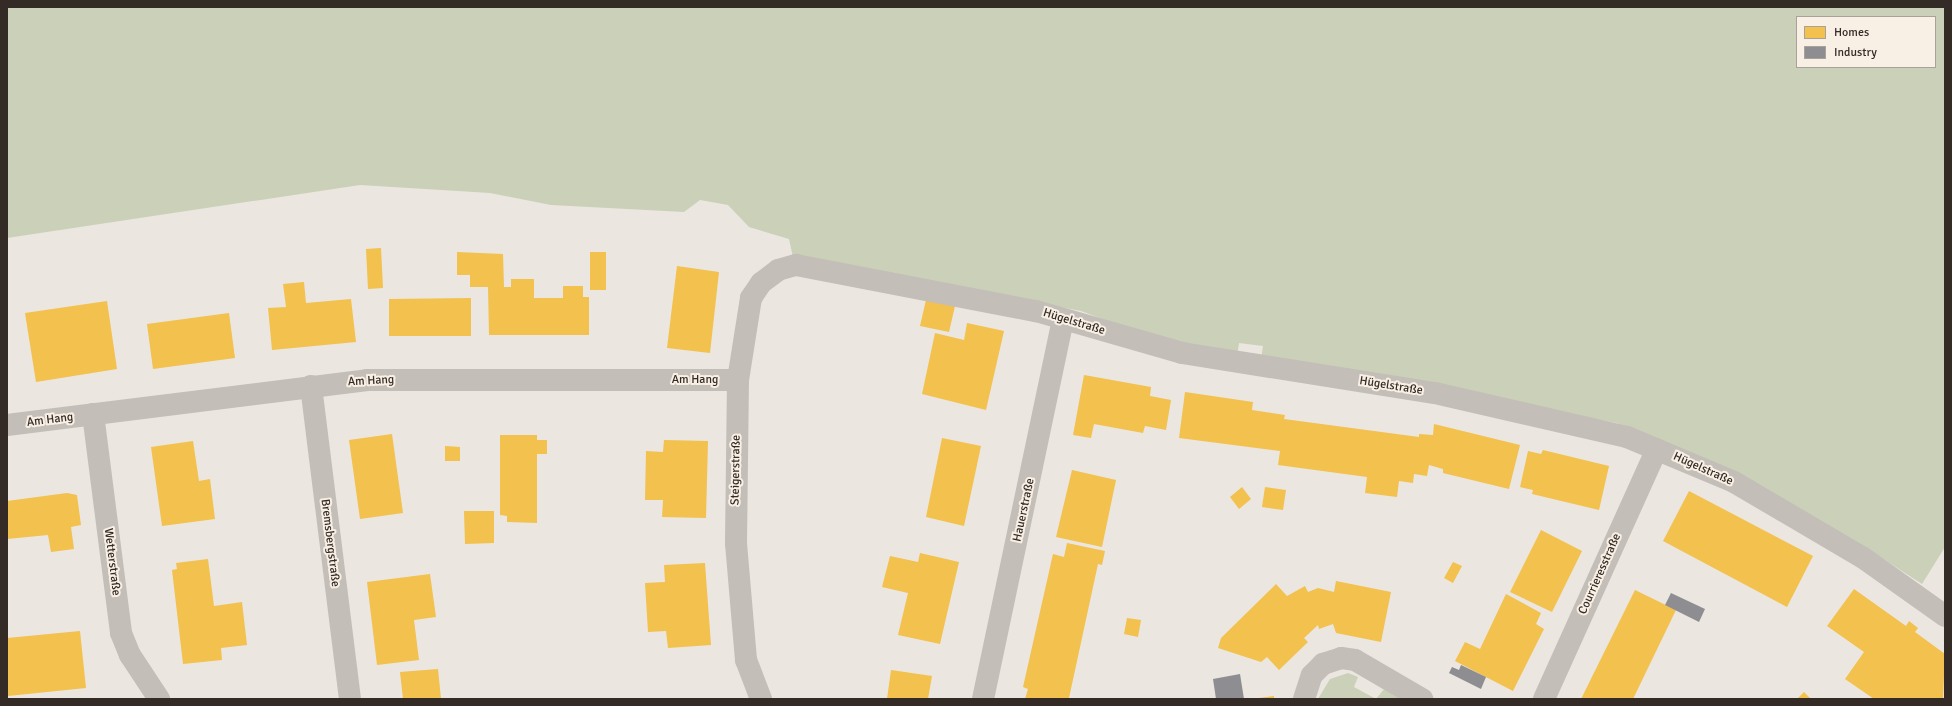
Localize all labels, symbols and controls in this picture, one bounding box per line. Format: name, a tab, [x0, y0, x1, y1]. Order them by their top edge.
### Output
legend	[1796, 16, 1936, 68]
text: Homes	[1834, 25, 1869, 40]
text: Industry	[1834, 45, 1877, 60]
street label: Hügelstraße	[1041, 306, 1107, 338]
street label: Am Hang	[347, 373, 395, 389]
street label: Am Hang	[672, 373, 718, 387]
street label: Hügelstraße	[1358, 374, 1424, 398]
street label: Am Hang	[26, 410, 74, 430]
street label: Steigerstraße	[728, 435, 744, 505]
street label: Hügelstraße	[1671, 449, 1735, 489]
street label: Hauerstraße	[1010, 477, 1038, 543]
street label: Bremsbergstraße	[317, 498, 343, 588]
street label: Wetterstraße	[101, 527, 123, 597]
street label: Courrieresstraße	[1576, 531, 1624, 617]

